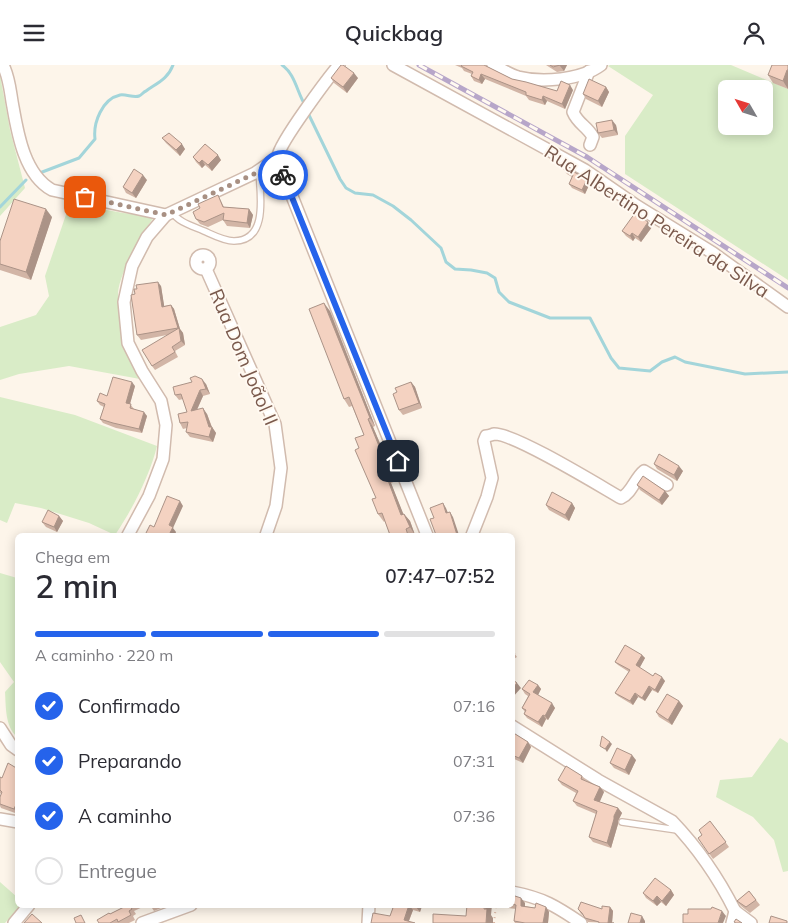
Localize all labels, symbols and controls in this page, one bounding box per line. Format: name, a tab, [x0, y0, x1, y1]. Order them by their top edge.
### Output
icon: menu	[20, 19, 48, 47]
text: Quickbag	[345, 19, 443, 47]
icon: person	[740, 19, 768, 47]
north arrow	[718, 80, 772, 135]
map controls	[718, 80, 773, 135]
street label: Rua Albertino Pereira da Silva	[540, 139, 774, 303]
courier	[258, 150, 308, 200]
icon: bike	[269, 161, 297, 189]
pin	[64, 176, 106, 218]
icon: bag	[71, 183, 99, 211]
street label: Rua Dom Joãol II	[204, 285, 284, 429]
pin	[377, 440, 419, 482]
icon: home	[384, 447, 412, 475]
text: Chega em	[35, 547, 110, 567]
text: 07:47–07:52	[385, 564, 495, 588]
text: 2 min	[35, 566, 118, 606]
text: A caminho · 220 m	[35, 645, 173, 665]
icon: check	[35, 692, 63, 720]
text: Confirmado	[78, 694, 180, 718]
text: 07:16	[453, 696, 495, 716]
icon: check	[35, 747, 63, 775]
text: Preparando	[78, 749, 182, 773]
text: 07:31	[453, 751, 495, 771]
icon: check	[35, 802, 63, 830]
text: A caminho	[78, 804, 172, 828]
text: 07:36	[453, 806, 495, 826]
text: Entregue	[78, 859, 157, 883]

